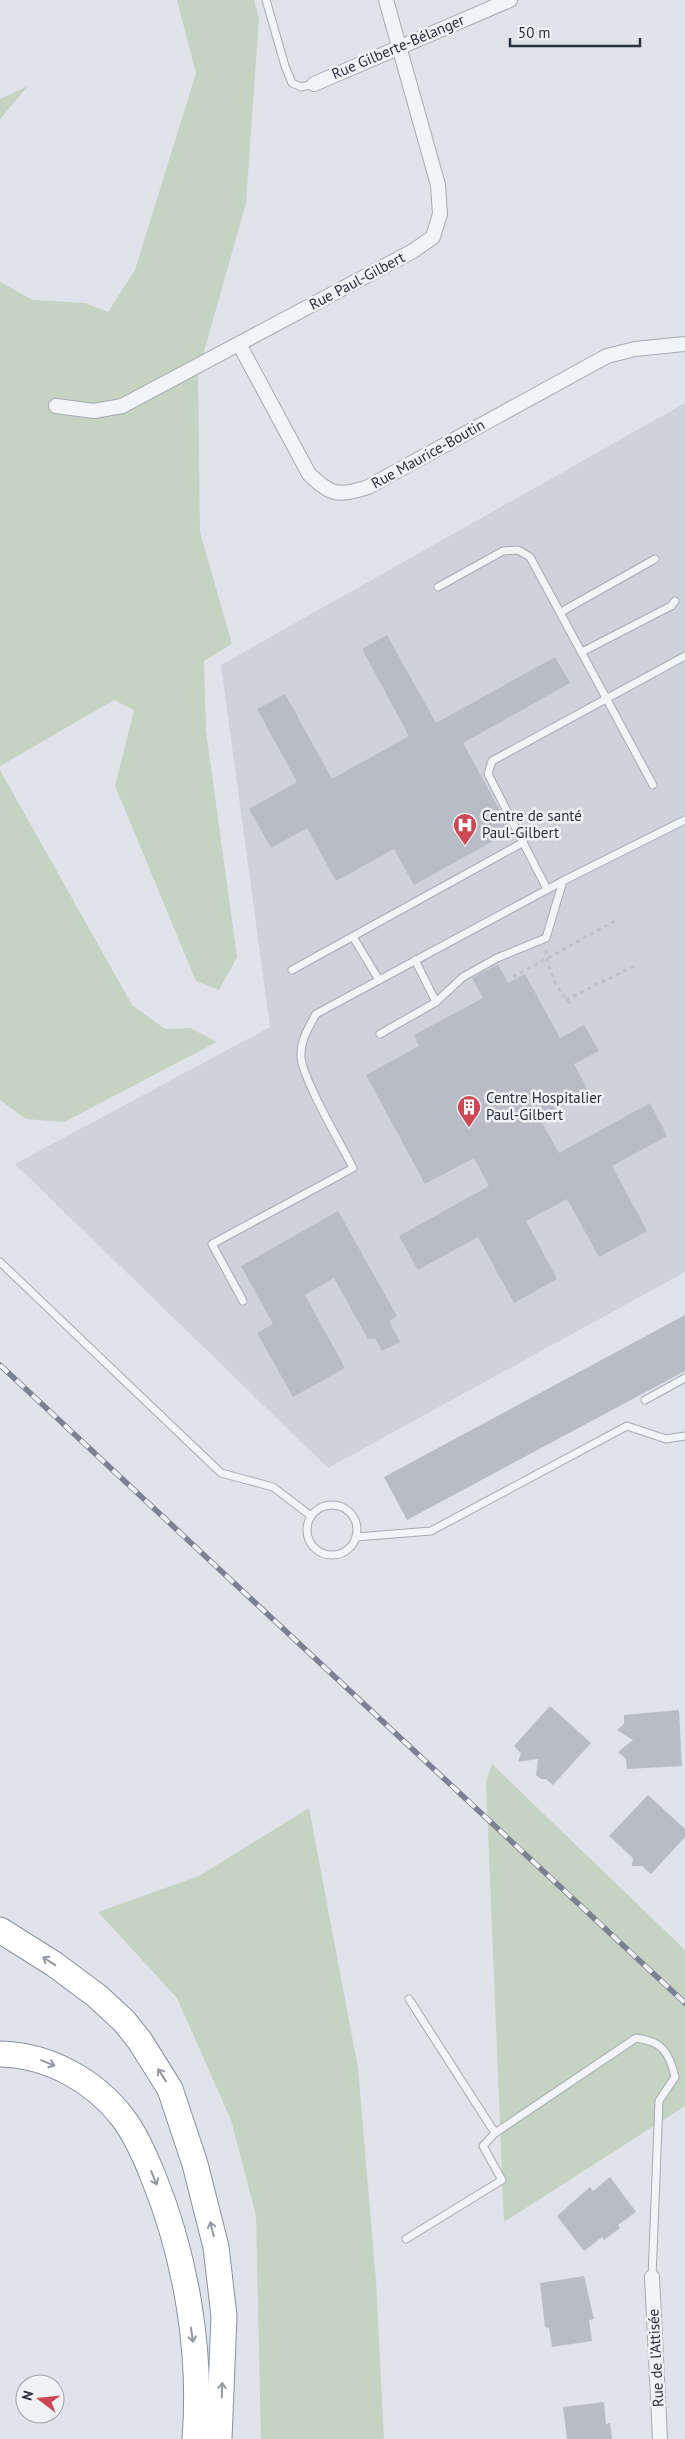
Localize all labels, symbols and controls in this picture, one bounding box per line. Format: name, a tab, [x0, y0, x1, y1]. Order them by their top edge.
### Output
street label: Rue Gilberte-Bélanger	[329, 10, 467, 83]
scale bar	[510, 15, 640, 47]
text: 50 m	[518, 23, 551, 42]
street label: Rue Paul-Gilbert	[306, 247, 408, 314]
street label: Rue Maurice-Boutin	[368, 415, 488, 493]
place label: Centre de santé Paul-Gilbert	[482, 806, 582, 842]
hospital icon: Centre de santé Paul-Gilbert	[452, 812, 478, 846]
place label: Centre Hospitalier Paul-Gilbert	[486, 1088, 602, 1124]
building icon: Centre Hospitalier Paul-Gilbert	[456, 1094, 482, 1128]
one-way arrow	[42, 1956, 56, 1966]
one-way arrow	[39, 2059, 55, 2068]
one-way arrow	[156, 2068, 167, 2082]
one-way arrow	[150, 2170, 159, 2185]
one-way arrow	[206, 2221, 216, 2237]
street label: Rue de l'Attisée	[643, 2309, 668, 2408]
one-way arrow	[187, 2327, 197, 2343]
north arrow	[15, 2374, 65, 2424]
one-way arrow	[218, 2383, 227, 2399]
text: N	[18, 2389, 37, 2402]

